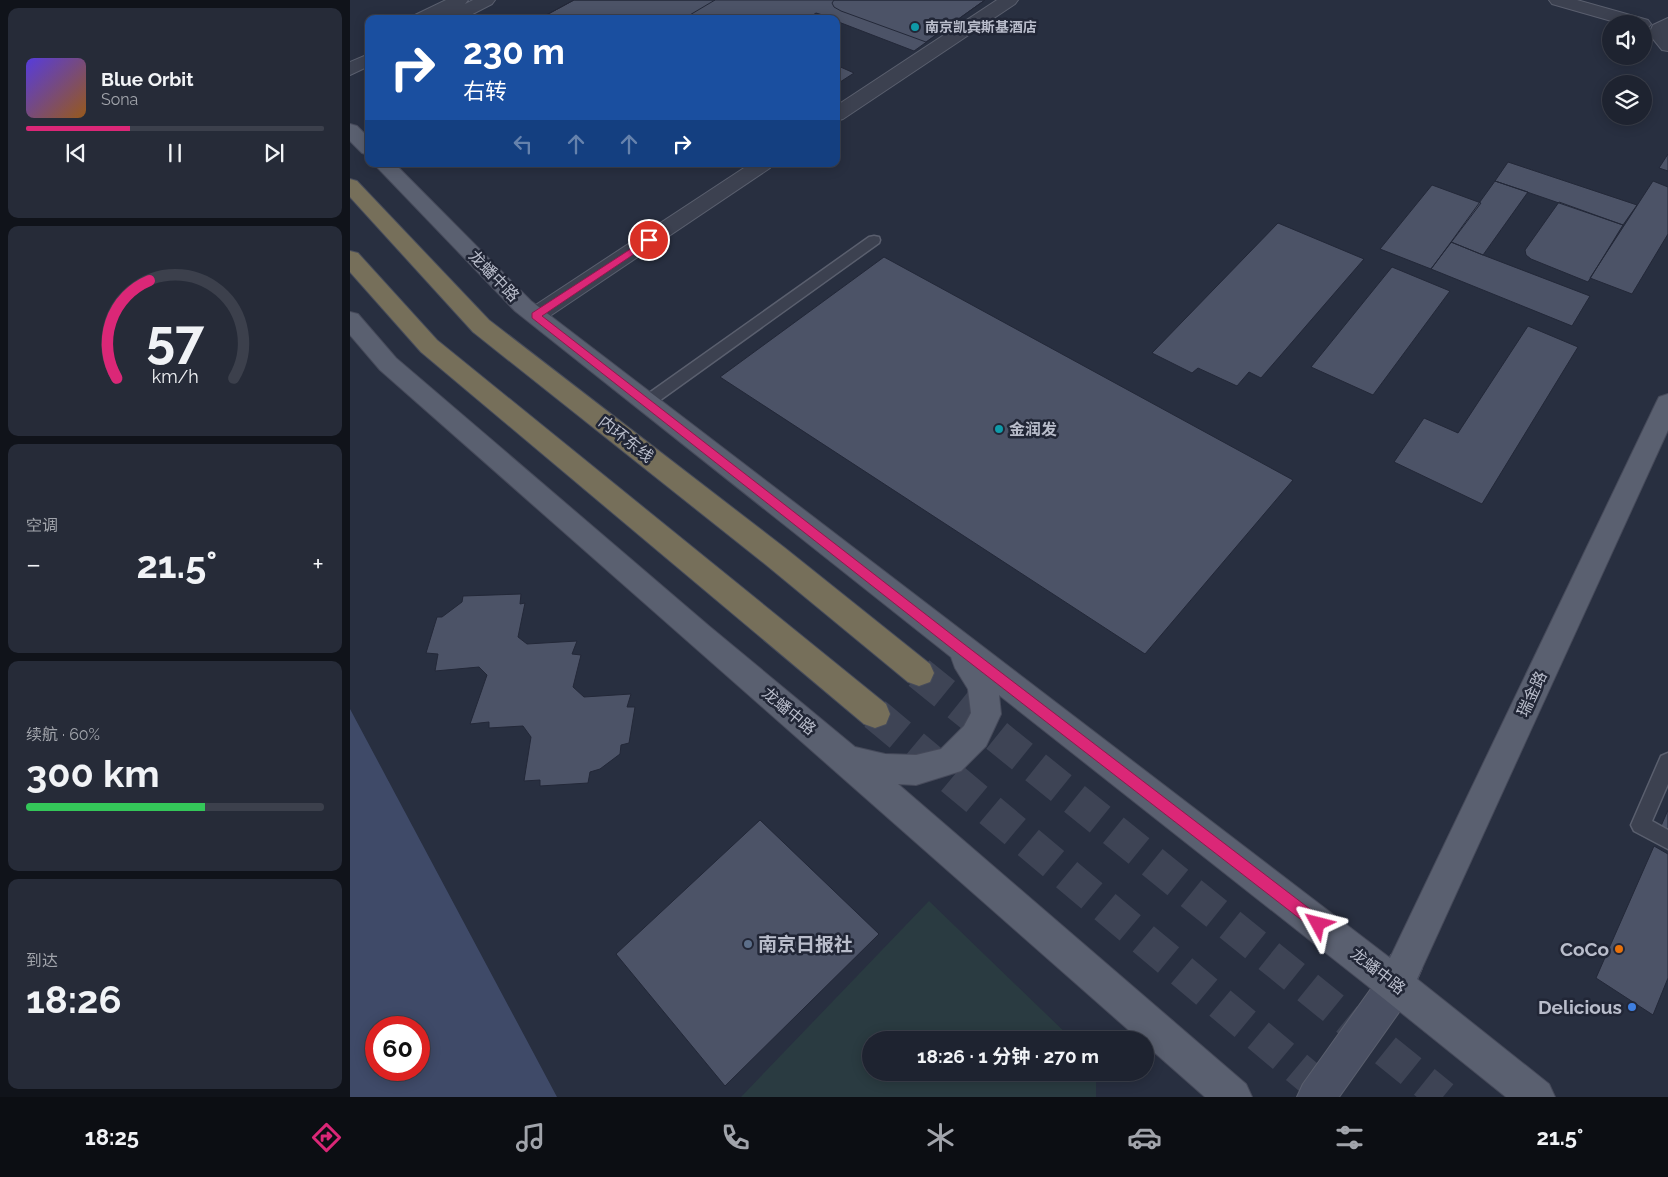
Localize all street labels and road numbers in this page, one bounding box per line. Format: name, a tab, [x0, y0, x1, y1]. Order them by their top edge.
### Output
street label: 龙蟠中路	[465, 246, 523, 306]
street label: 内环东线	[595, 412, 657, 466]
street label: 瑞金路	[1513, 668, 1551, 720]
street label: 龙蟠中路	[758, 683, 820, 739]
street label: 龙蟠中路	[1347, 944, 1409, 998]

